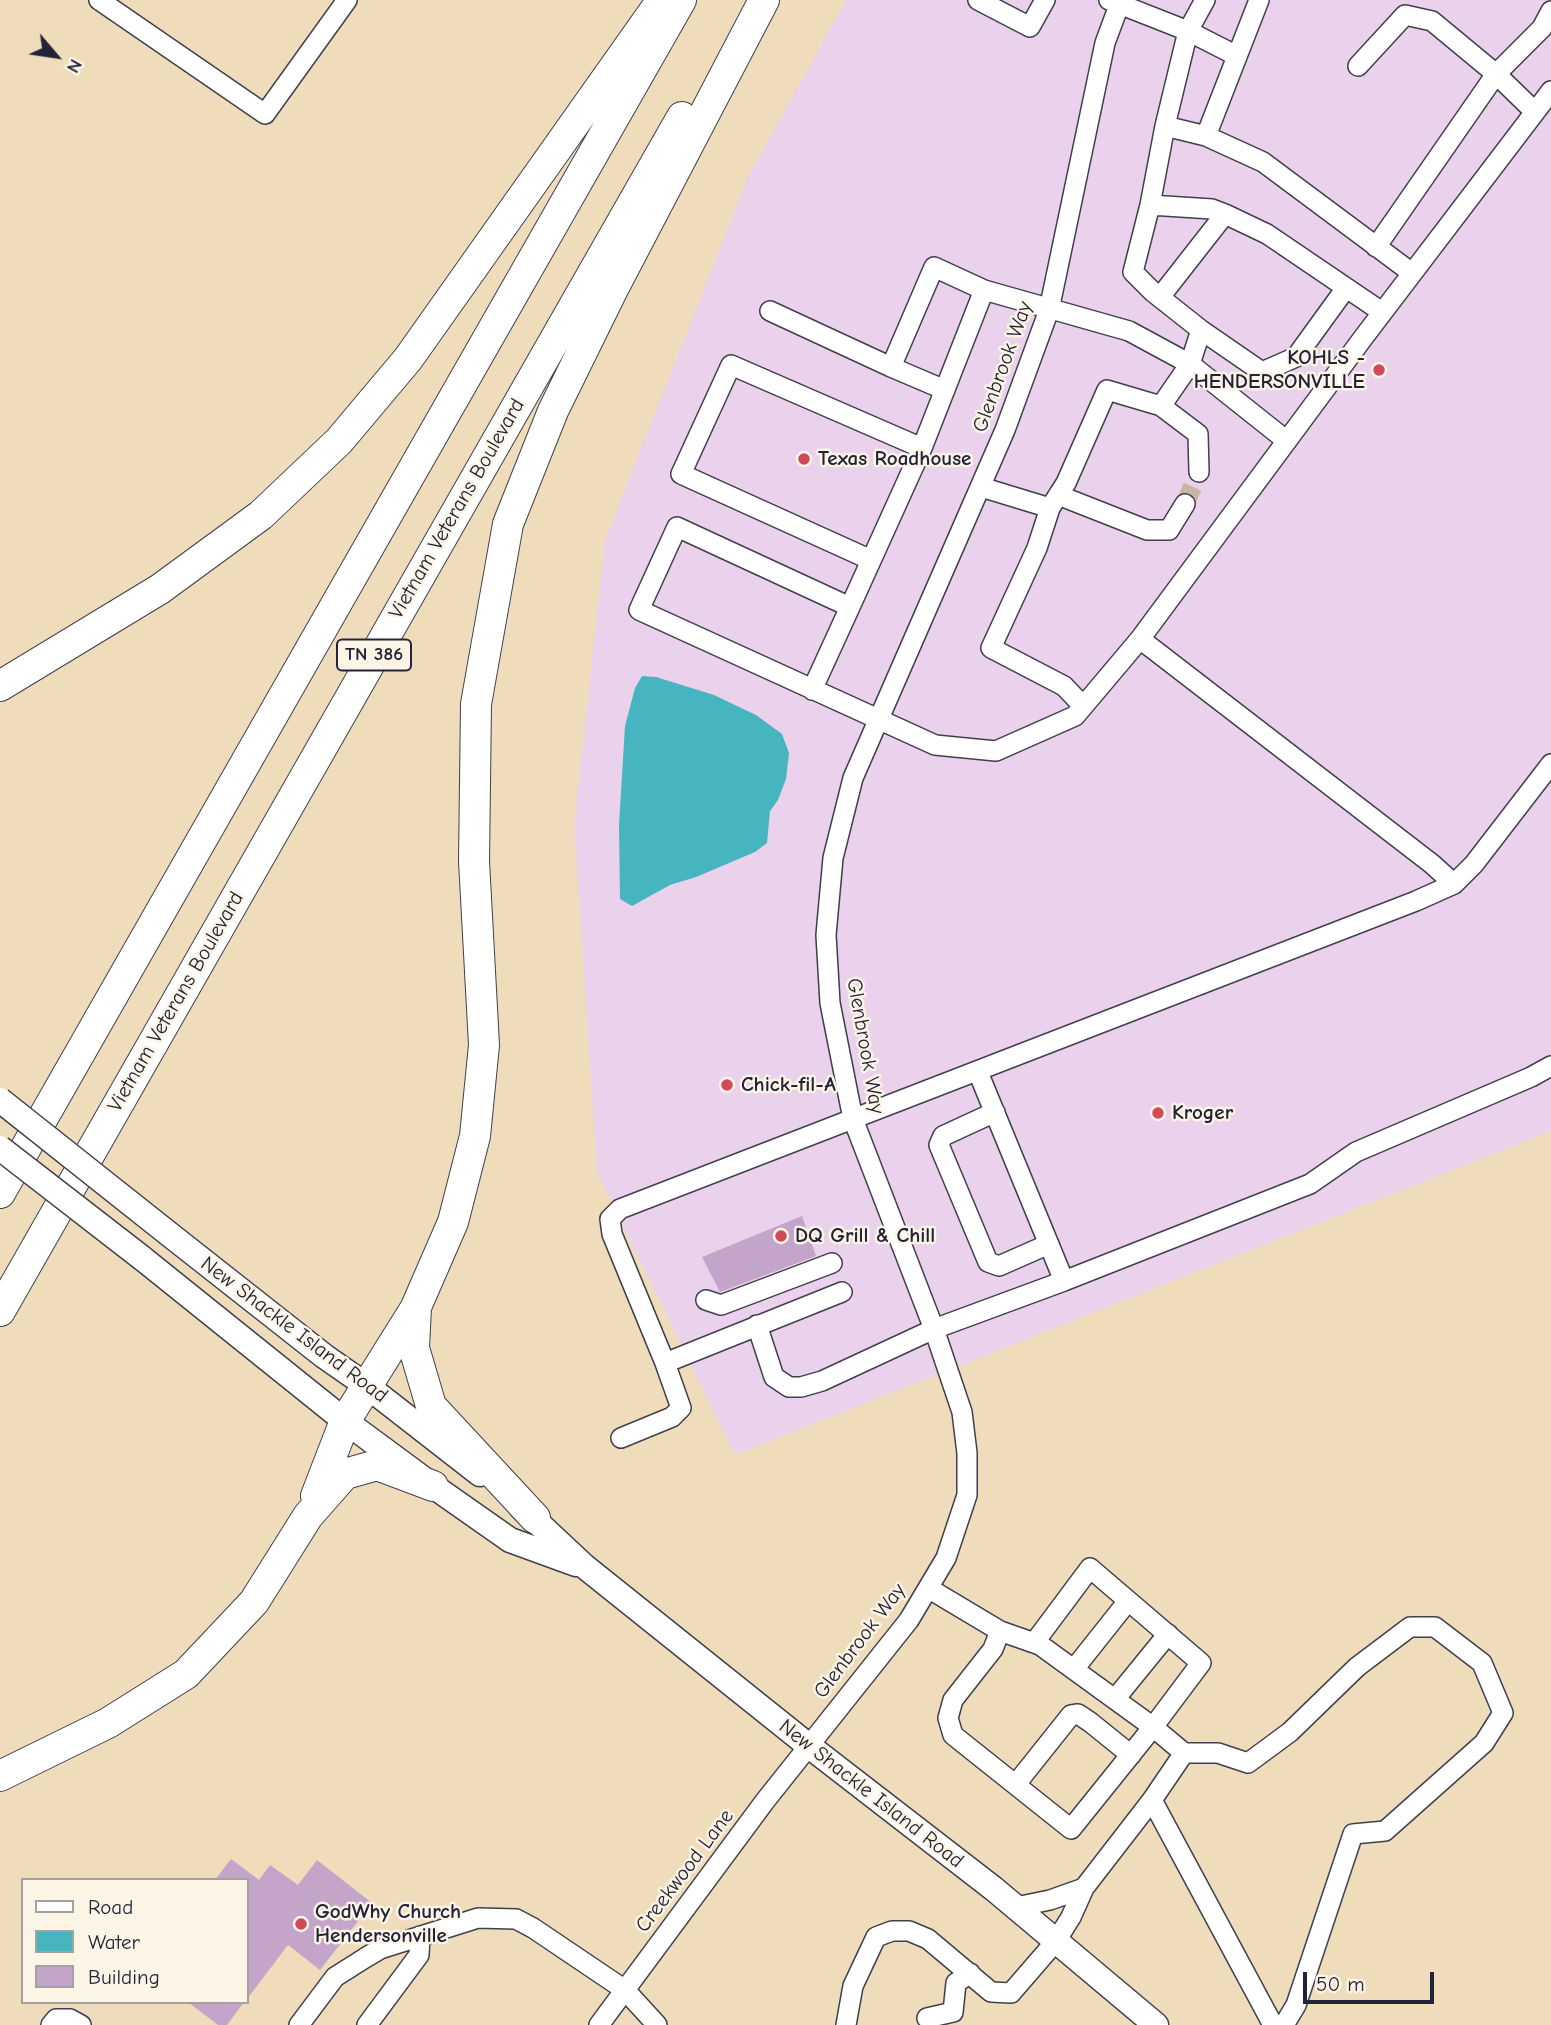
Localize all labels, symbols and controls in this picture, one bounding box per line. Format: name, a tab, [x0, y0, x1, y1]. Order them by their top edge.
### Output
north arrow	[21, 21, 91, 91]
text: N	[62, 55, 87, 77]
street label: Glenbrook Way	[968, 298, 1038, 436]
place label: KOHLS - HENDERSONVILLE	[1194, 345, 1365, 395]
marker: KOHLS - HENDERSONVILLE	[1371, 362, 1387, 378]
street label: Vietnam Veterans Boulevard	[384, 394, 530, 624]
place label: Texas Roadhouse	[818, 446, 971, 472]
marker: Texas Roadhouse	[796, 451, 812, 467]
road number: TN 386	[337, 640, 411, 670]
street label: Vietnam Veterans Boulevard	[103, 887, 249, 1117]
street label: Glenbrook Way	[841, 976, 889, 1116]
place label: Chick-fil-A	[741, 1072, 836, 1098]
marker: Chick-fil-A	[719, 1077, 735, 1093]
place label: Kroger	[1172, 1100, 1233, 1126]
marker: Kroger	[1150, 1105, 1166, 1121]
place label: DQ Grill & Chill	[795, 1223, 935, 1249]
marker: DQ Grill & Chill	[773, 1228, 789, 1244]
street label: New Shackle Island Road	[196, 1251, 392, 1409]
street label: Glenbrook Way	[809, 1579, 911, 1703]
street label: New Shackle Island Road	[774, 1714, 968, 1874]
street label: Creekwood Lane	[630, 1804, 740, 1938]
legend	[21, 1878, 248, 2004]
text: Road	[88, 1895, 133, 1919]
place label: GodWhy Church Hendersonville	[315, 1899, 461, 1949]
marker: GodWhy Church Hendersonville	[293, 1916, 309, 1932]
text: Water	[88, 1930, 140, 1954]
scale bar	[1306, 1958, 1437, 2002]
text: Building	[88, 1965, 160, 1989]
text: 50 m	[1316, 1972, 1365, 1996]

